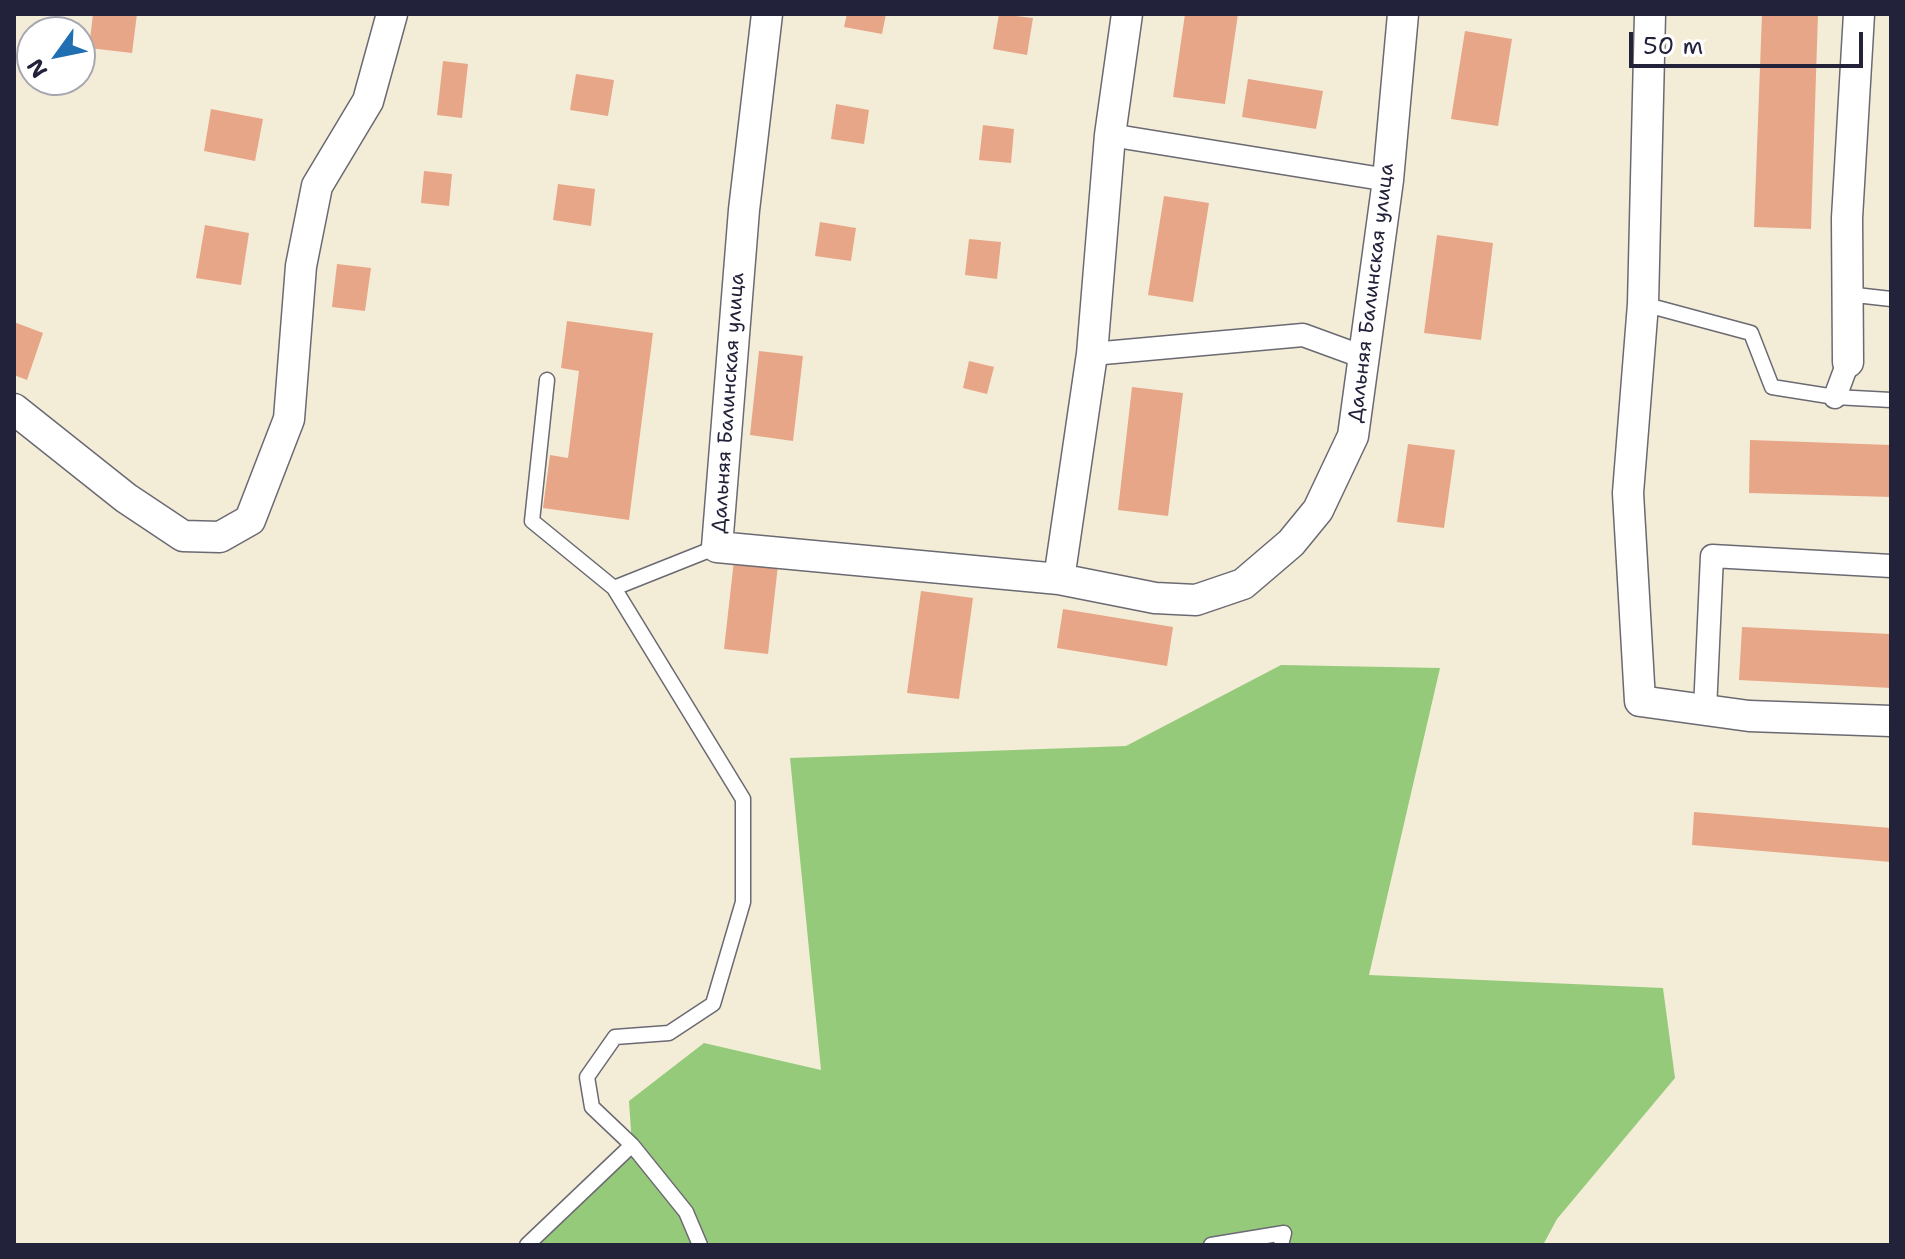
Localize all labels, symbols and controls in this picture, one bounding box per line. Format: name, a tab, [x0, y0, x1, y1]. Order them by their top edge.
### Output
north arrow	[16, 16, 96, 96]
scale bar	[1633, 16, 1867, 66]
text: 50 m	[1643, 30, 1703, 62]
text: N	[20, 53, 54, 83]
street label: Дальняя Балинская улица	[1344, 162, 1400, 424]
street label: Дальняя Балинская улица	[708, 272, 750, 534]

